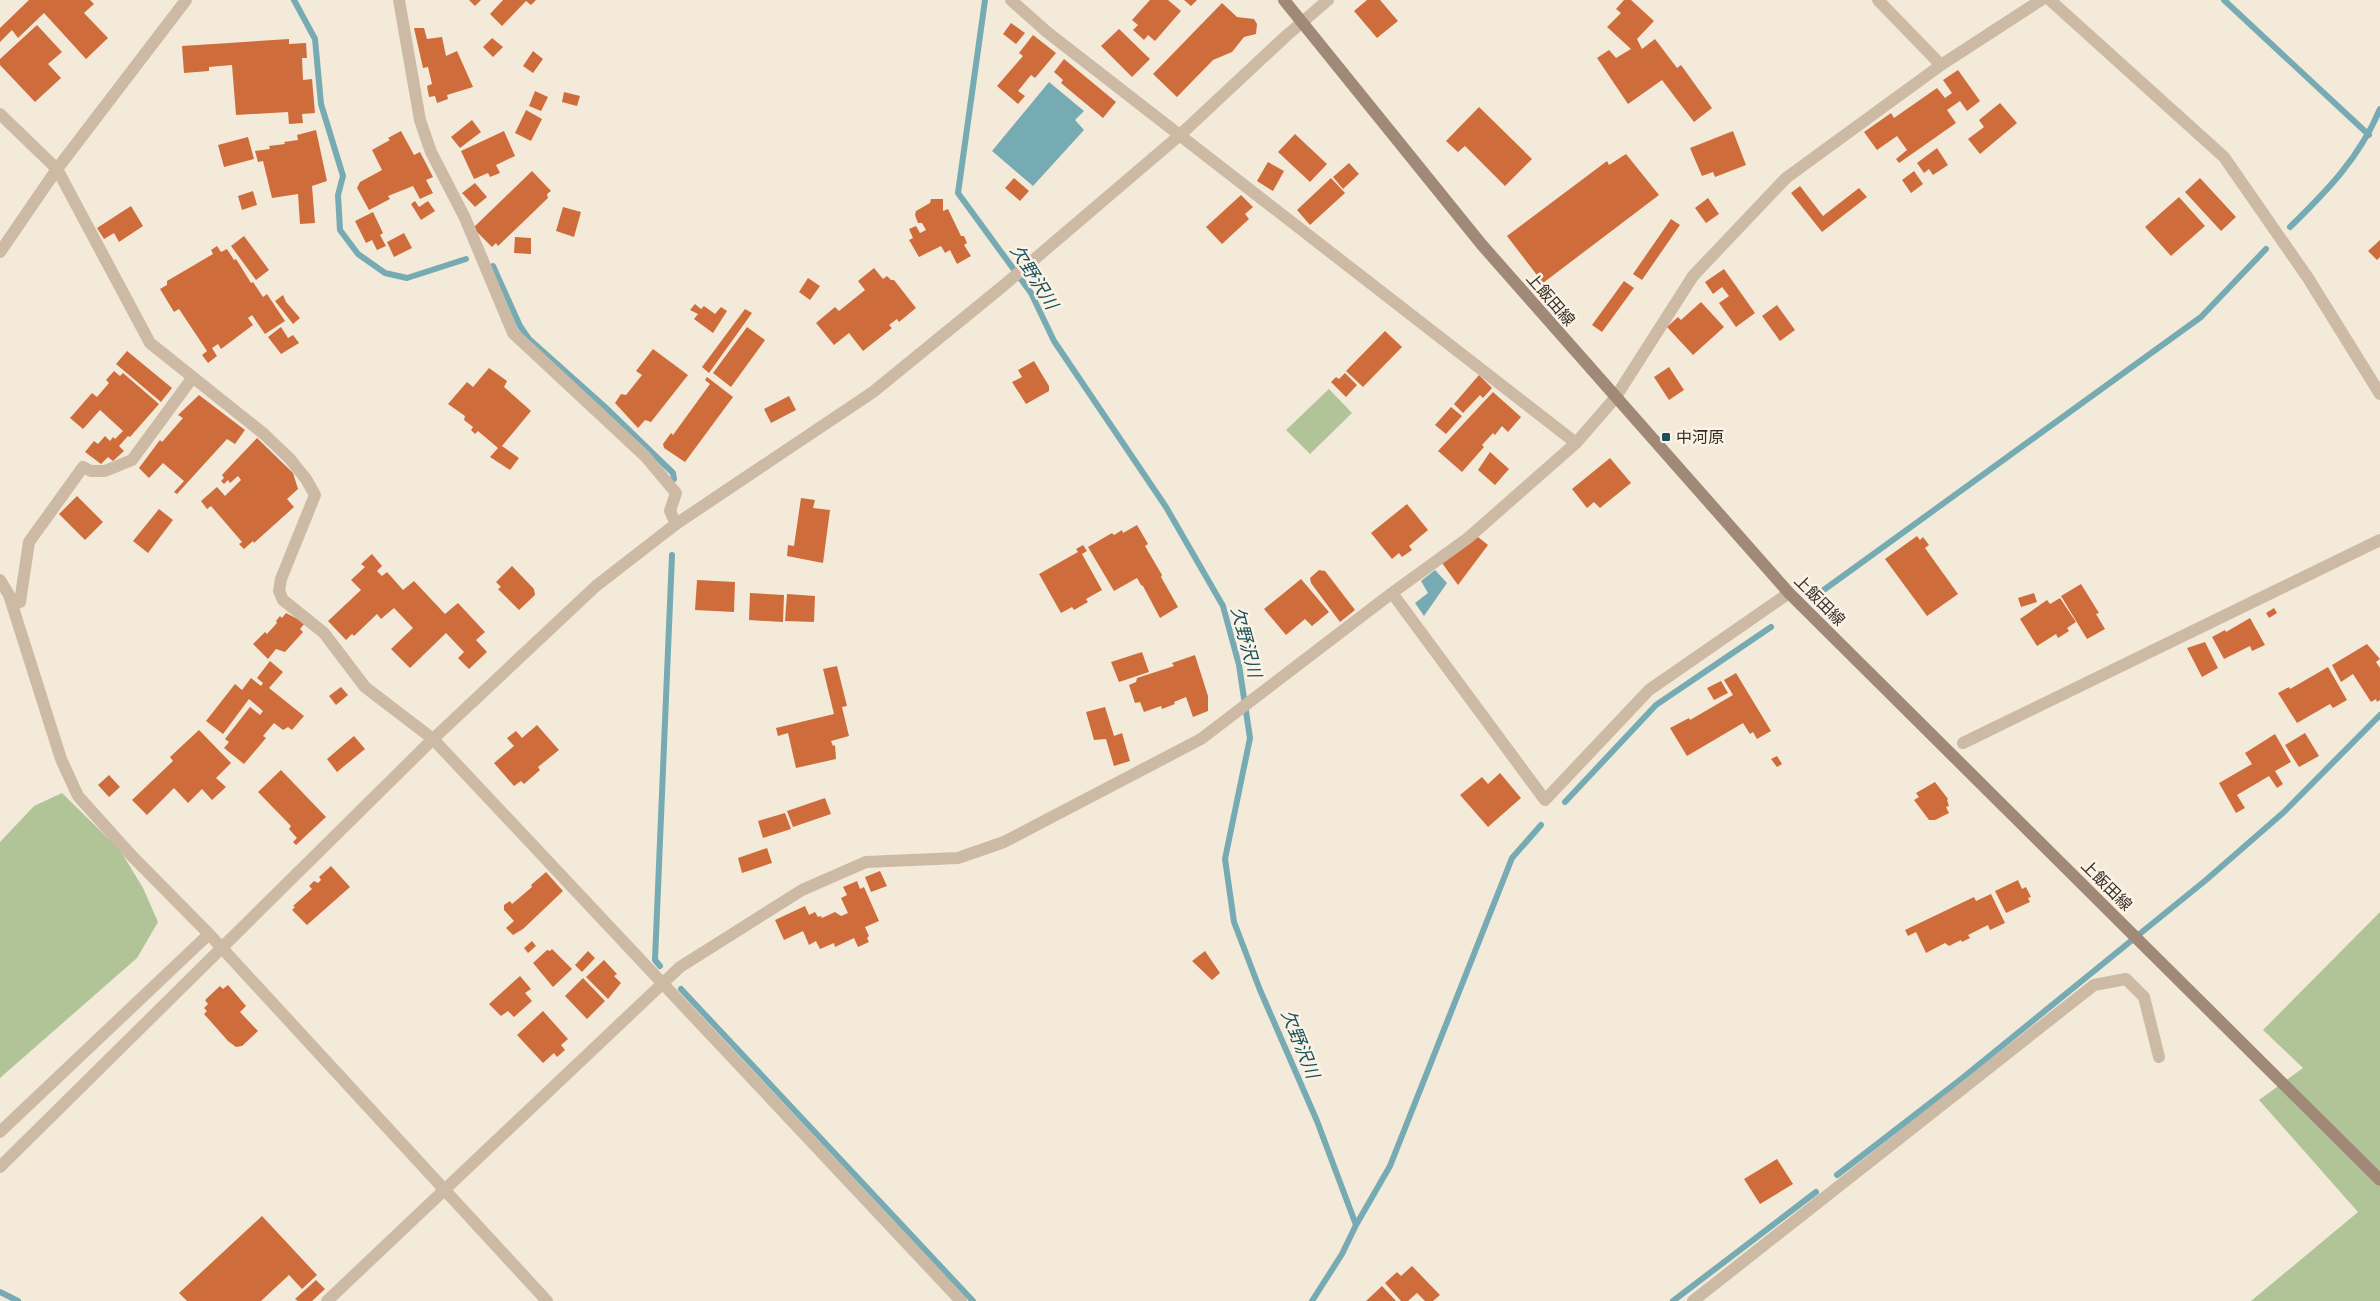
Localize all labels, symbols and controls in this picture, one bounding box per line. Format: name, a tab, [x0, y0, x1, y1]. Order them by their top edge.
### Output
water label: 欠野沢川	[1006, 241, 1063, 315]
street label: 上飯田線	[1522, 269, 1579, 330]
place label: 中河原	[1676, 428, 1724, 447]
marker: 中河原	[1660, 431, 1672, 443]
street label: 上飯田線	[1790, 571, 1849, 630]
water label: 欠野沢川	[1227, 604, 1266, 681]
street label: 上飯田線	[2077, 856, 2136, 915]
water label: 欠野沢川	[1277, 1007, 1324, 1083]

